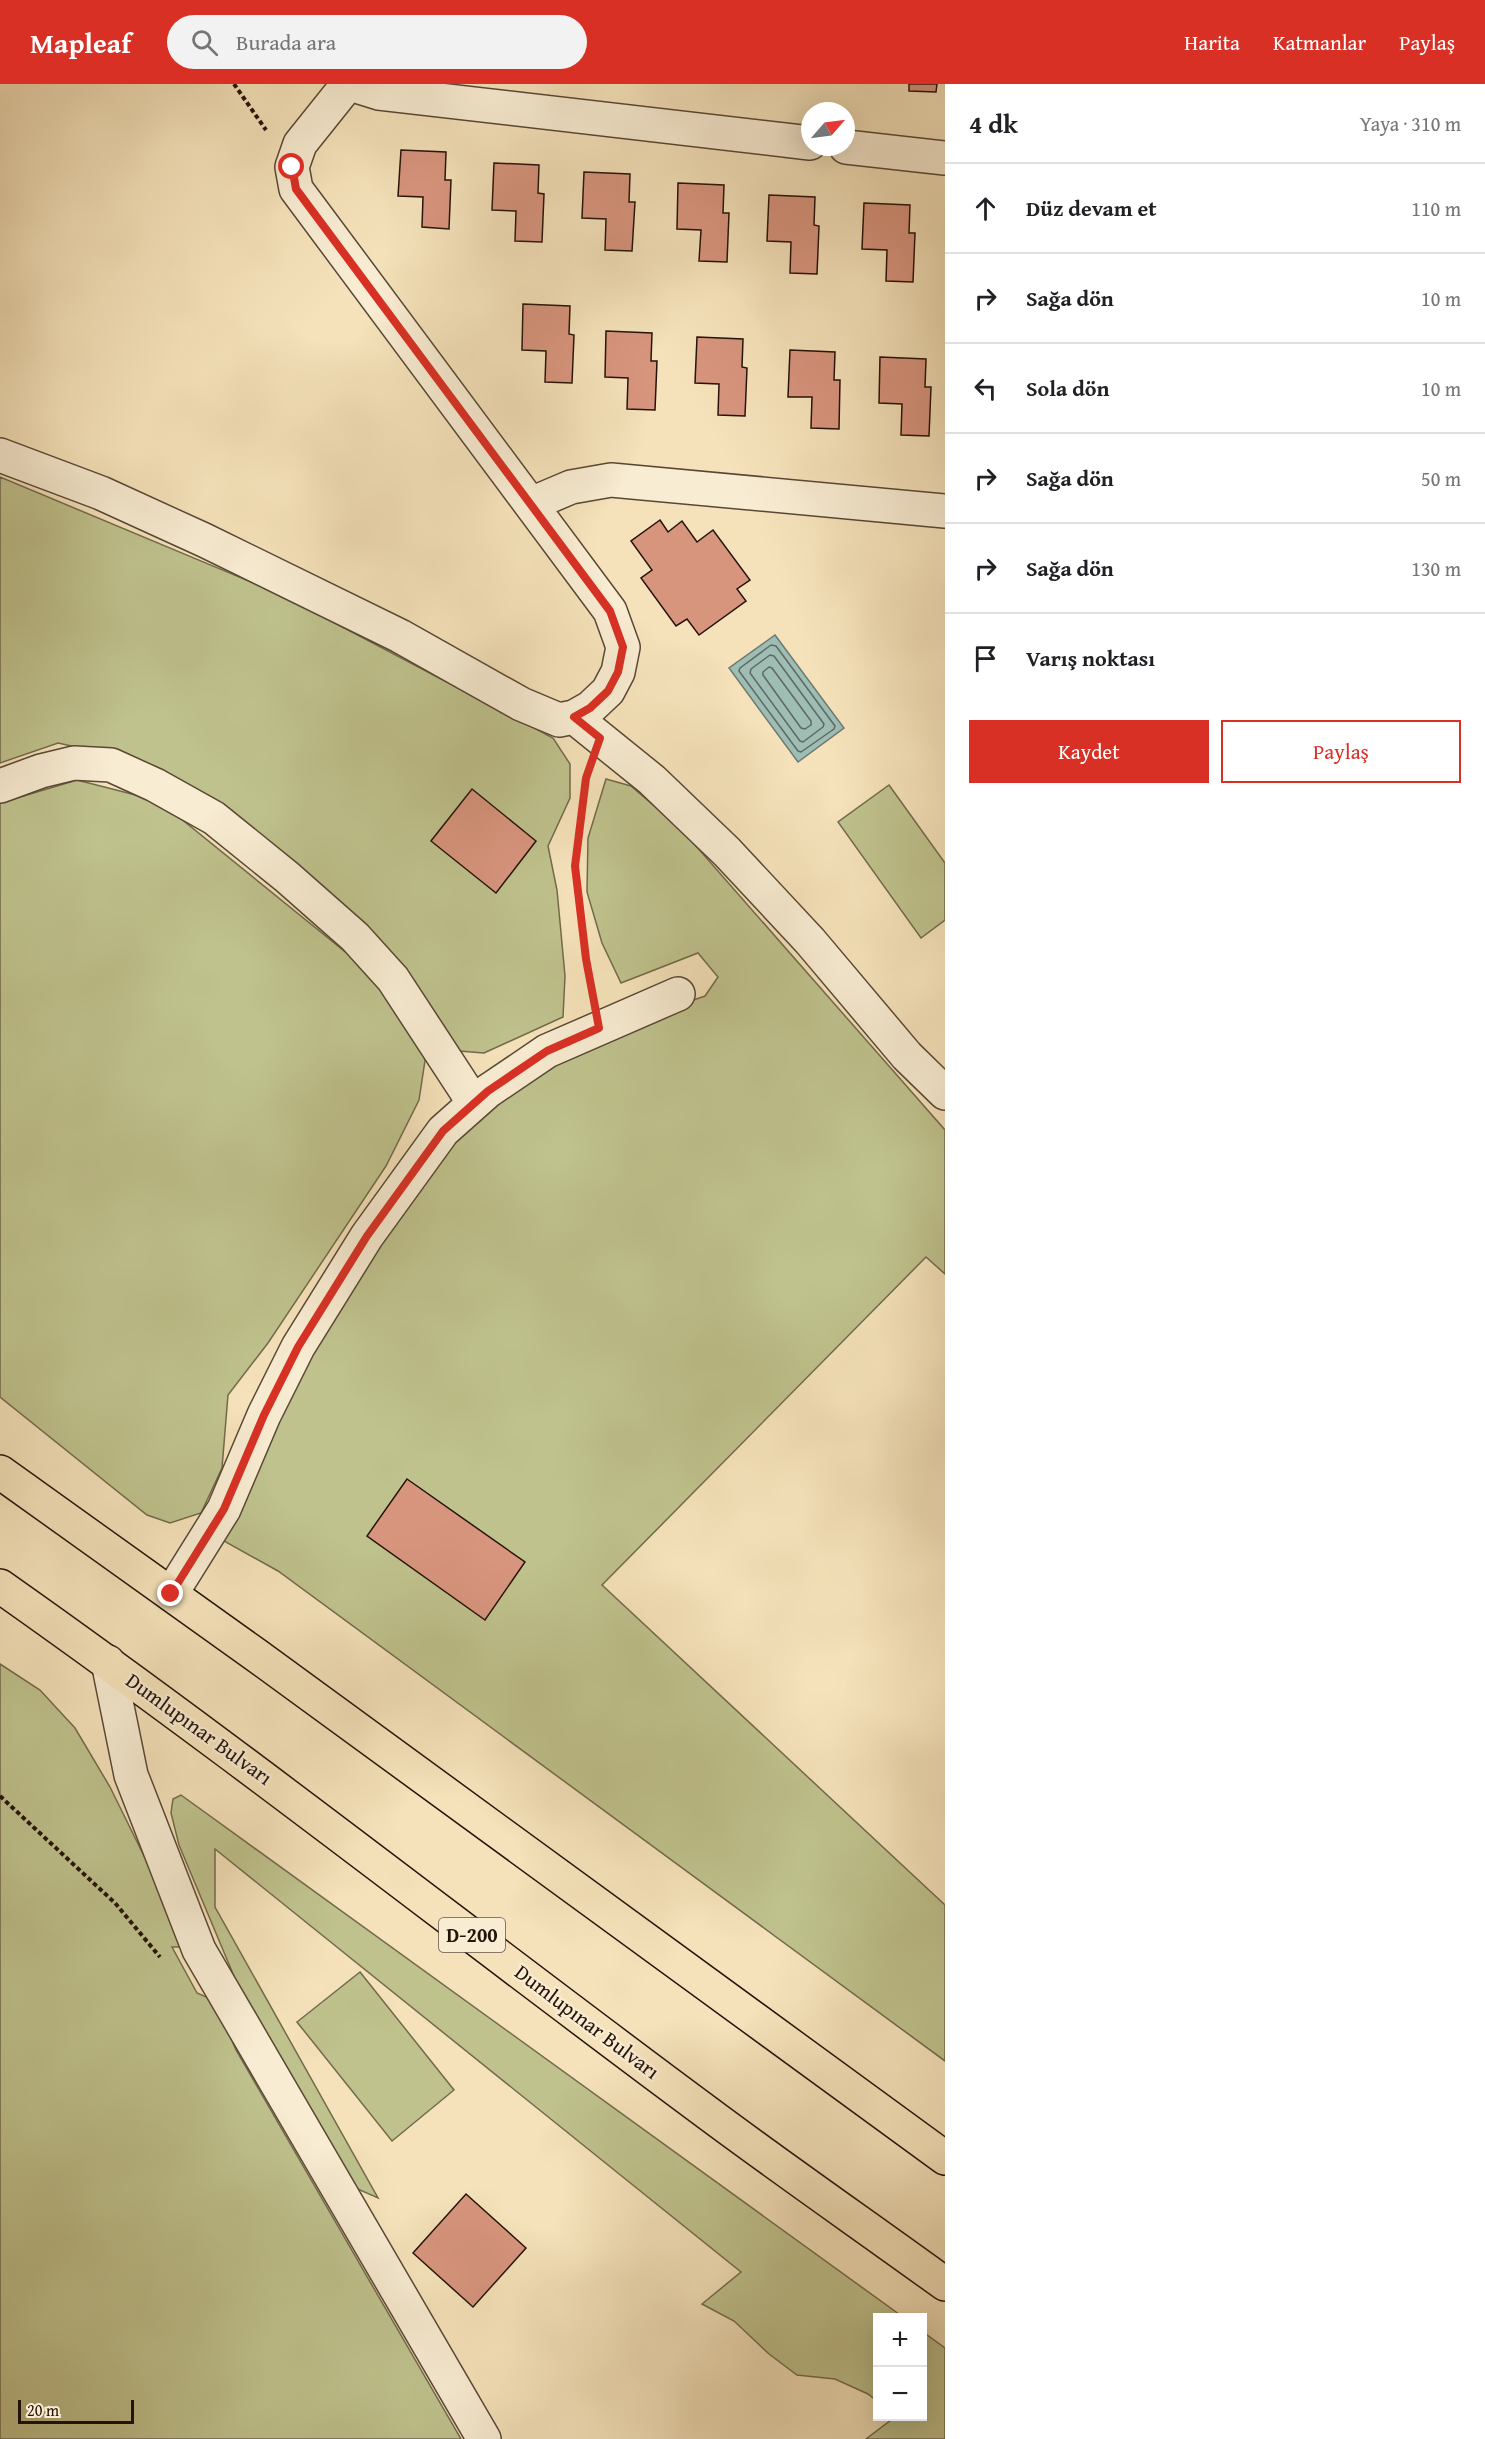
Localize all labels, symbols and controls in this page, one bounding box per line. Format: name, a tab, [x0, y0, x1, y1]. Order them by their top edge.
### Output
search box	[167, 15, 587, 69]
text: Mapleaf	[30, 22, 131, 63]
icon: search	[188, 26, 221, 59]
text: Burada ara	[236, 26, 336, 58]
text: Harita	[1184, 27, 1240, 58]
text: Katmanlar	[1273, 27, 1366, 58]
text: Paylaş	[1399, 27, 1455, 58]
north arrow	[801, 102, 855, 156]
text: 4 dk	[969, 104, 1018, 143]
text: Yaya · 310 m	[1360, 109, 1461, 138]
route start	[278, 153, 304, 179]
icon: ahead	[969, 192, 1002, 225]
text: Düz devam et	[1026, 192, 1157, 224]
text: 110 m	[1411, 194, 1461, 223]
icon: right	[969, 282, 1002, 315]
text: Sağa dön	[1026, 282, 1114, 314]
text: 10 m	[1421, 284, 1461, 313]
icon: left	[969, 372, 1002, 405]
text: Sola dön	[1026, 372, 1110, 404]
text: 10 m	[1421, 374, 1461, 403]
icon: right	[969, 462, 1002, 495]
text: Sağa dön	[1026, 462, 1114, 494]
text: 50 m	[1421, 464, 1461, 493]
icon: right	[969, 552, 1002, 585]
text: Sağa dön	[1026, 552, 1114, 584]
text: 130 m	[1411, 554, 1461, 583]
icon: arrive	[969, 642, 1002, 675]
text: Varış noktası	[1026, 642, 1155, 674]
button: Kaydet	[969, 720, 1209, 783]
button: Paylaş	[1221, 720, 1461, 783]
route end	[157, 1580, 183, 1606]
street label: Dumlupınar Bulvarı	[120, 1665, 279, 1792]
road number: D-200	[439, 1918, 505, 1952]
street label: Dumlupınar Bulvarı	[508, 1957, 666, 2087]
map controls	[873, 2313, 927, 2421]
button: +	[873, 2313, 927, 2367]
button: −	[873, 2367, 927, 2421]
scale bar	[18, 2397, 134, 2424]
text: 20 m	[27, 2398, 59, 2422]

